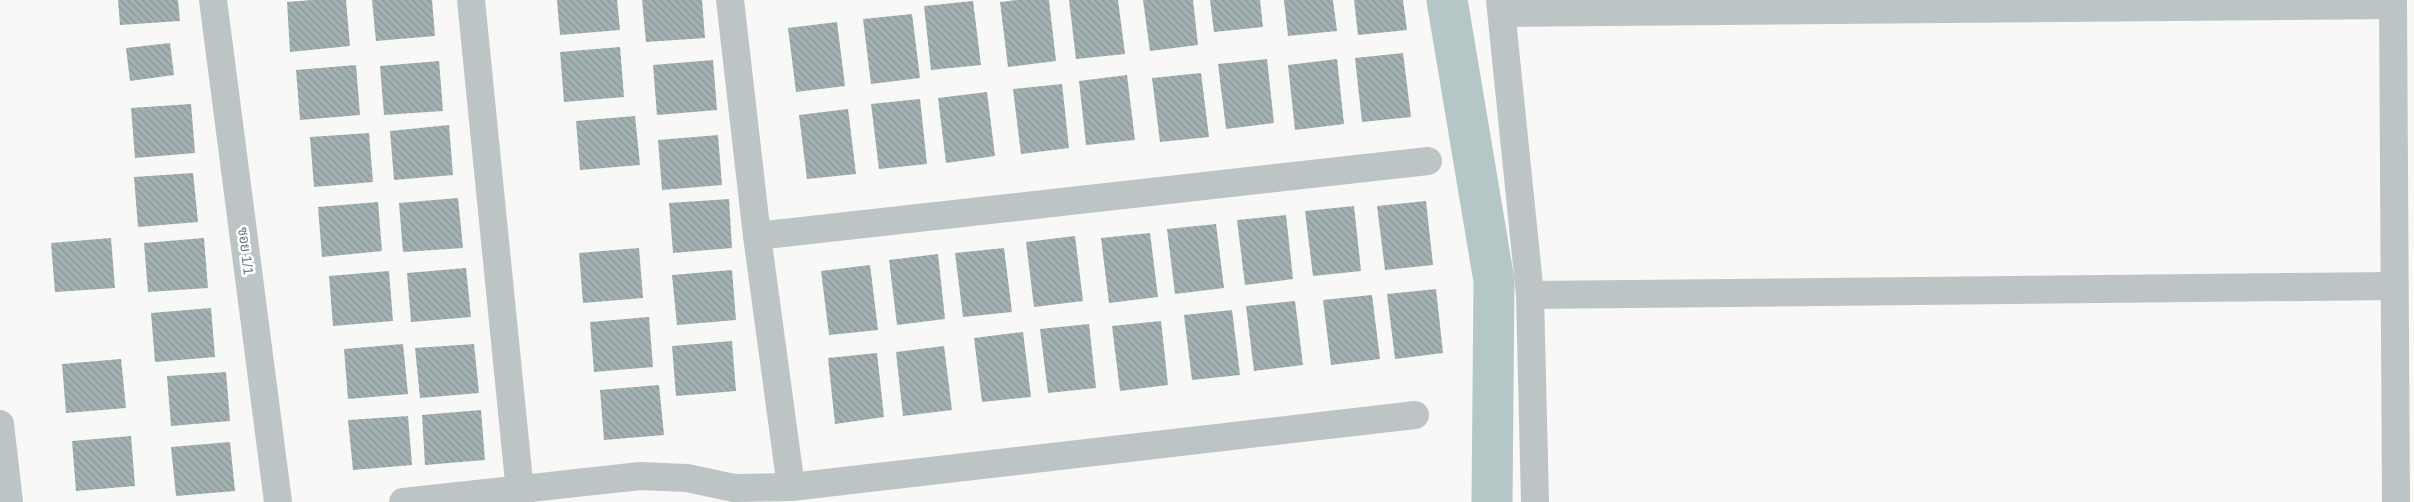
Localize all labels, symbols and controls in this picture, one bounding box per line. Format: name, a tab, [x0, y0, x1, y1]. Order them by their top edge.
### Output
street label: ซอย 1/1	[235, 226, 257, 276]

